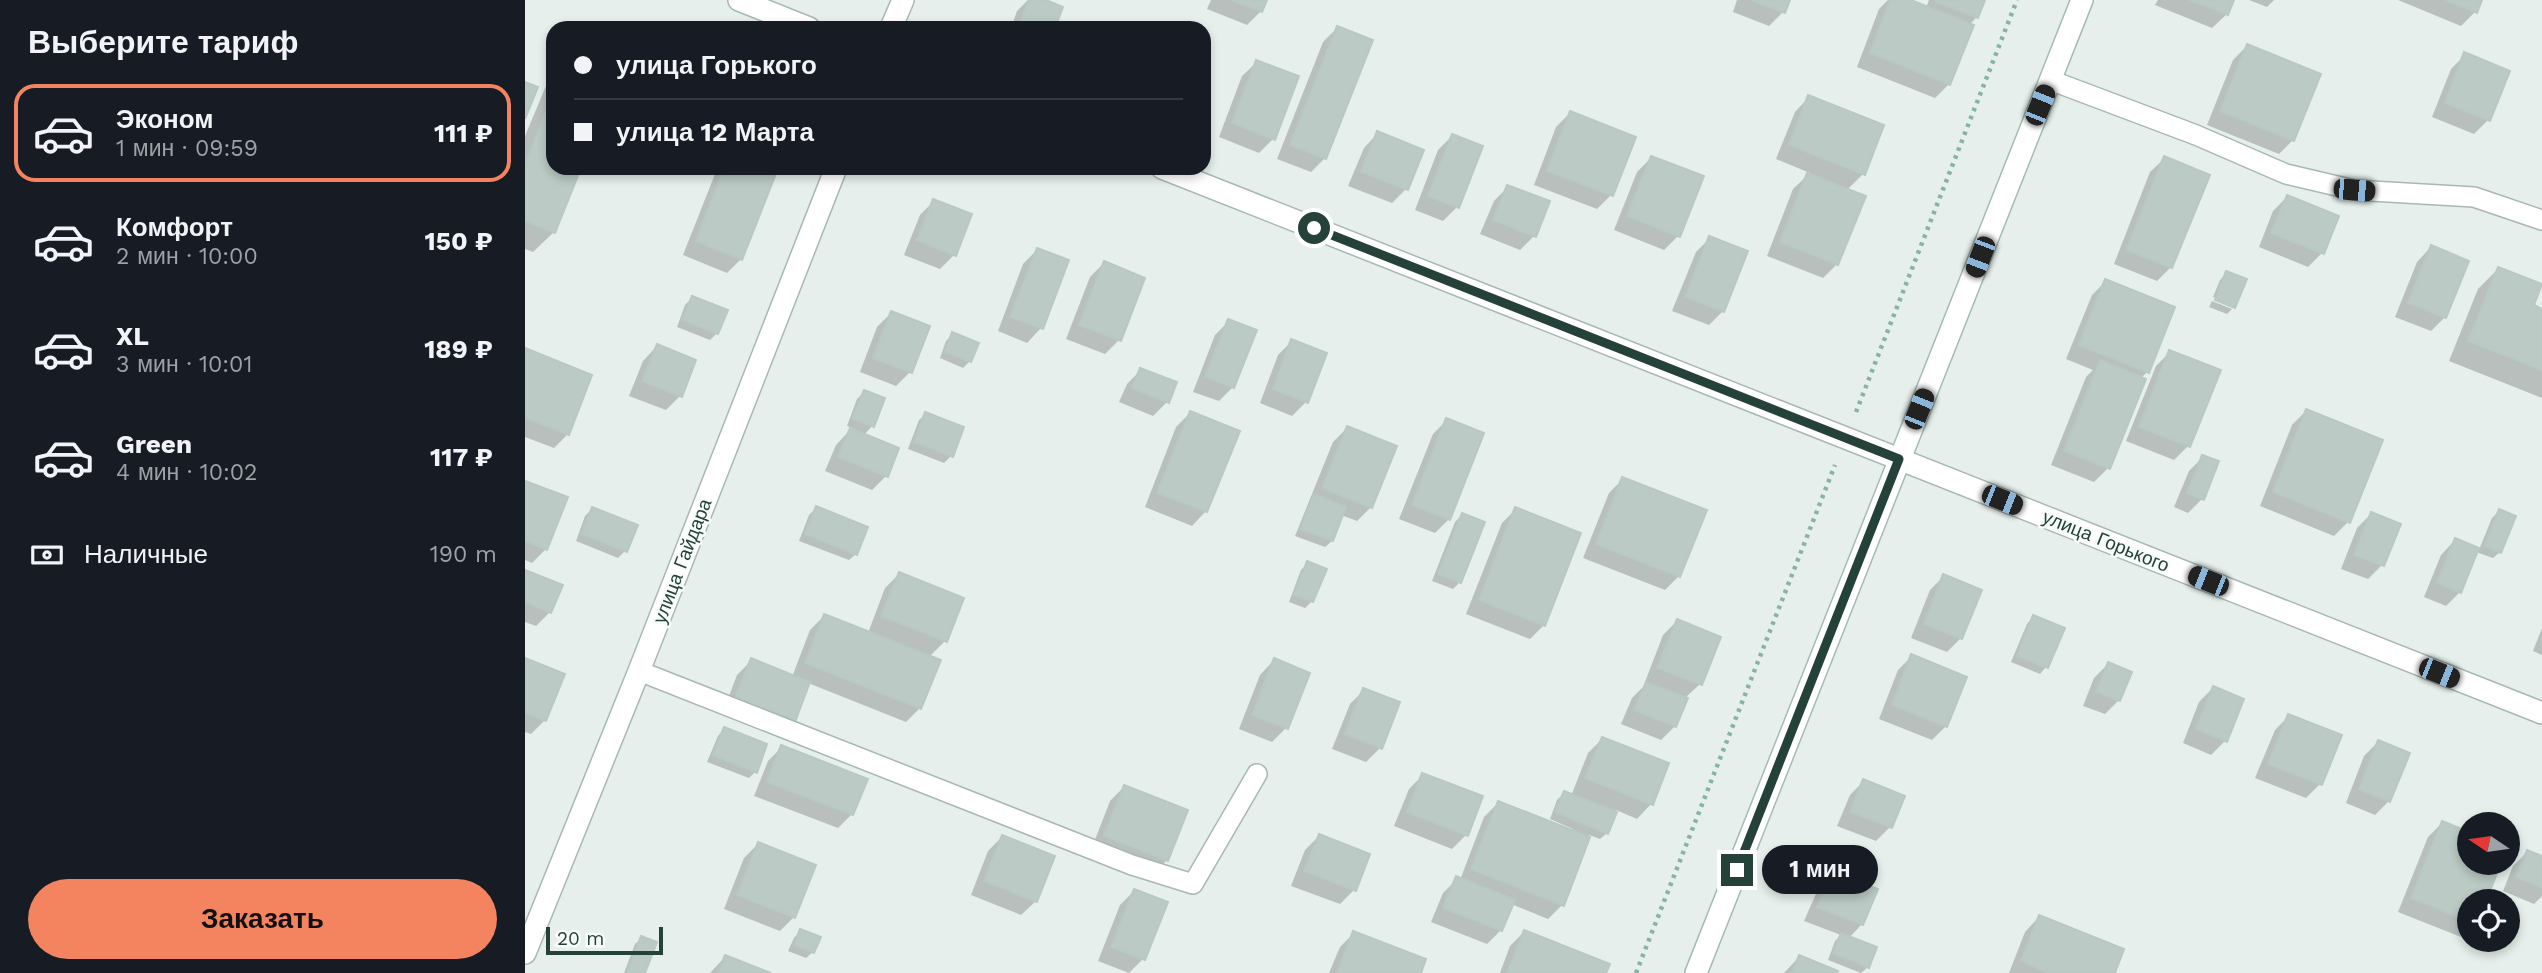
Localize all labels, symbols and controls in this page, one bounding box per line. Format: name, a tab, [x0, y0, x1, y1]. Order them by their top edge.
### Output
text: Выберите тариф	[28, 23, 299, 61]
text: улица Горького	[616, 50, 817, 80]
car	[2023, 82, 2058, 128]
icon: car	[32, 102, 95, 165]
text: Эконом	[116, 104, 214, 134]
text: улица 12 Марта	[616, 117, 814, 147]
text: 111 ₽	[434, 118, 493, 148]
text: 1 мин · 09:59	[116, 135, 258, 162]
car	[2333, 178, 2376, 202]
icon: car	[32, 210, 95, 273]
text: Комфорт	[116, 212, 233, 242]
route start	[1298, 212, 1330, 244]
text: 150 ₽	[425, 226, 493, 256]
car	[1963, 234, 1998, 280]
text: 2 мин · 10:00	[116, 243, 258, 270]
icon: car	[32, 318, 95, 381]
text: XL	[116, 321, 149, 351]
text: 189 ₽	[424, 334, 493, 364]
text: 3 мин · 10:01	[116, 351, 252, 378]
car	[1902, 386, 1937, 432]
icon: car	[32, 426, 95, 489]
text: Green	[116, 429, 192, 459]
text: 117 ₽	[430, 442, 493, 472]
text: 4 мин · 10:02	[116, 459, 257, 486]
car	[1979, 482, 2026, 518]
street label: улица Гайдара	[648, 495, 717, 627]
street label: улица Горького	[2039, 505, 2173, 577]
icon: cash	[28, 536, 66, 574]
text: Наличные	[84, 539, 208, 569]
text: 190 m	[430, 541, 497, 568]
car	[2185, 563, 2232, 599]
car	[2416, 655, 2463, 691]
north arrow	[2457, 812, 2520, 875]
map controls	[2457, 812, 2520, 952]
callout: 1 мин	[1761, 846, 1877, 894]
route end	[1721, 854, 1753, 886]
text: 1 мин	[1789, 856, 1851, 883]
button: Заказать	[28, 879, 497, 959]
button: locate	[2457, 889, 2520, 952]
scale bar	[546, 924, 663, 956]
text: 20 m	[557, 927, 604, 950]

